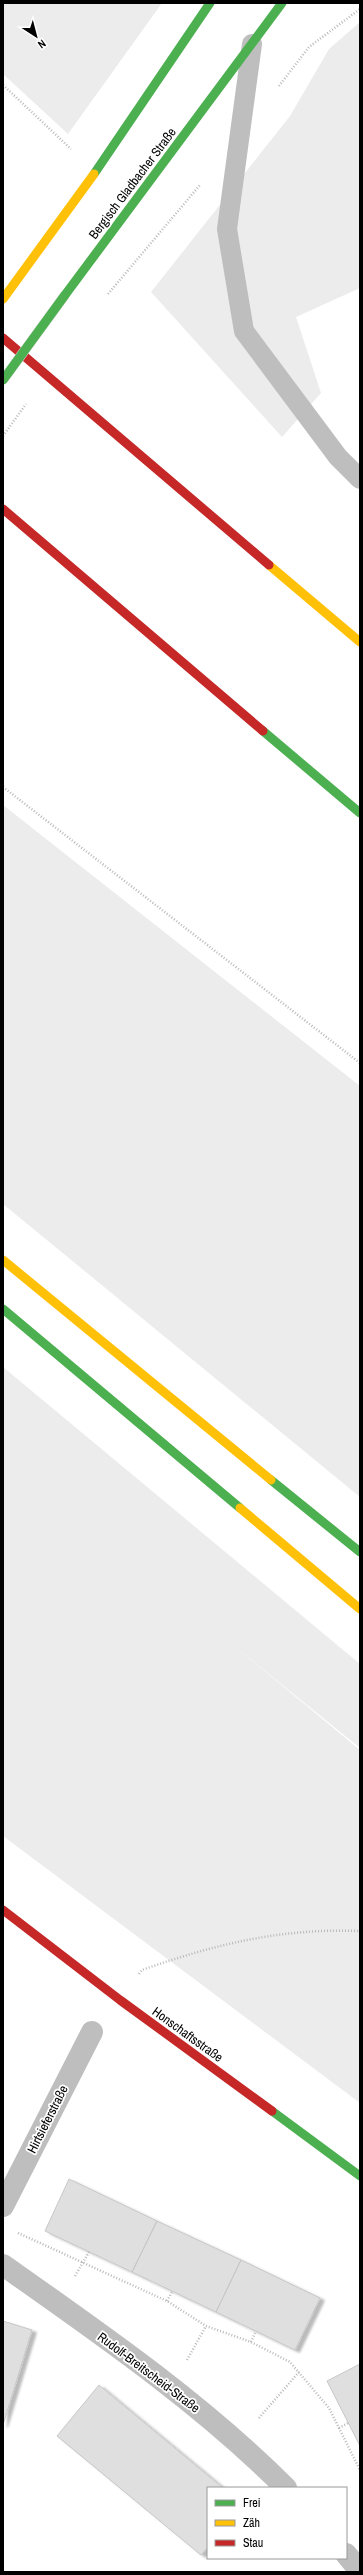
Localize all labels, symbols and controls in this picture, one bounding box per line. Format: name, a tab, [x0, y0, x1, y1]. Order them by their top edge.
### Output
north arrow	[16, 16, 56, 56]
text: N	[35, 37, 49, 52]
street label: Bergisch Gladbacher Straße	[85, 124, 180, 242]
street label: Honschaftsstraße	[149, 2003, 227, 2066]
street label: Hirtsieferstraße	[23, 2082, 72, 2156]
street label: Rudolf-Breitscheid-Straße	[94, 2328, 203, 2416]
legend	[207, 2487, 347, 2559]
text: Frei	[243, 2495, 261, 2511]
text: Zäh	[243, 2515, 260, 2531]
text: Stau	[243, 2535, 263, 2551]

